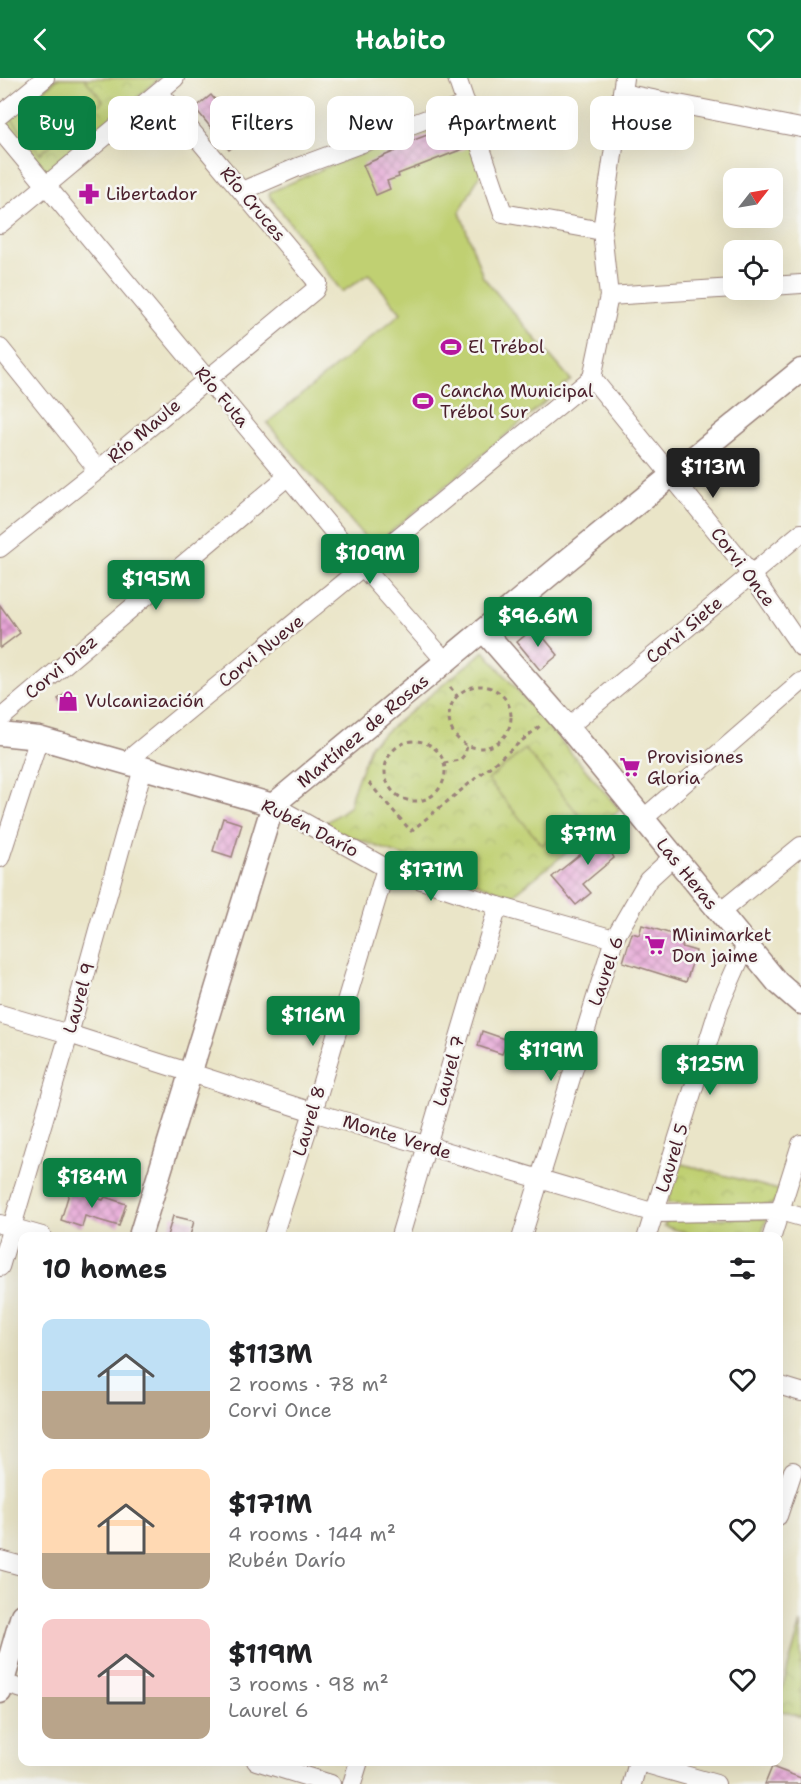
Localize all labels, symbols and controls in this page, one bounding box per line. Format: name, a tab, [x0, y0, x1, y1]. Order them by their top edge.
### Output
text: Habito	[355, 21, 446, 58]
icon: back	[24, 23, 57, 56]
icon: heart	[744, 23, 777, 56]
chip: Buy	[18, 96, 96, 150]
chip: Rent	[108, 96, 198, 150]
chip: Filters	[210, 96, 315, 150]
chip: New	[327, 96, 414, 150]
chip: Apartment	[426, 96, 578, 150]
chip: House	[590, 96, 694, 150]
street label: Río Cruces	[215, 162, 291, 246]
north arrow	[723, 168, 783, 228]
map controls	[723, 168, 783, 300]
pharmacy icon: Libertador	[77, 182, 101, 206]
place label: Libertador	[106, 182, 198, 206]
button: locate	[723, 240, 783, 300]
sports icon: El Trébol	[439, 335, 463, 359]
place label: El Trébol	[468, 335, 545, 359]
street label: Río Futa	[190, 362, 254, 432]
place label: Cancha Municipal Trébol Sur	[440, 379, 594, 424]
sports icon: Cancha Municipal Trébol Sur	[411, 389, 435, 413]
street label: Río Maule	[102, 393, 186, 469]
pin: $113M	[671, 448, 755, 499]
text: $113M	[681, 454, 745, 480]
street label: Corvi Once	[705, 522, 781, 612]
pin: $109M	[328, 534, 412, 585]
text: $109M	[335, 540, 405, 566]
pin: $195M	[114, 560, 198, 611]
text: $195M	[122, 566, 190, 592]
street label: Corvi Siete	[641, 591, 727, 669]
pin: $96.6M	[489, 597, 587, 648]
text: $96.6M	[498, 603, 578, 629]
street label: Corvi Nueve	[213, 609, 309, 693]
street label: Corvi Diez	[20, 629, 102, 705]
street label: Martínez de Rosas	[292, 669, 434, 793]
shop icon: Vulcanización	[56, 689, 80, 713]
place label: Vulcanización	[85, 689, 204, 713]
place label: Provisiones Gloria	[647, 745, 744, 790]
supermarket icon: Provisiones Gloria	[618, 755, 642, 779]
street label: Rubén Darío	[257, 793, 363, 863]
pin: $71M	[552, 815, 624, 866]
text: $71M	[560, 821, 616, 847]
street label: Las Heras	[651, 833, 723, 915]
pin: $171M	[389, 851, 473, 902]
text: $171M	[399, 857, 463, 883]
place label: Minimarket Don jaime	[672, 923, 772, 968]
street label: Laurel 6	[583, 933, 629, 1009]
supermarket icon: Minimarket Don jaime	[643, 933, 667, 957]
street label: Laurel 9	[57, 960, 101, 1036]
pin: $116M	[271, 996, 355, 1047]
text: $116M	[281, 1002, 345, 1028]
pin: $119M	[509, 1031, 593, 1082]
street label: Laurel 7	[427, 1033, 471, 1109]
text: $119M	[519, 1037, 583, 1063]
pin: $125M	[668, 1045, 752, 1096]
text: $125M	[676, 1051, 744, 1077]
street label: Laurel 8	[287, 1083, 331, 1159]
street label: Monte Verde	[340, 1109, 454, 1165]
street label: Laurel 5	[650, 1121, 694, 1195]
pin: $184M	[50, 1158, 134, 1209]
text: $184M	[57, 1164, 127, 1190]
text: 10 homes	[42, 1251, 167, 1286]
icon: filters	[726, 1252, 759, 1285]
text: $113M	[228, 1336, 312, 1371]
icon: home	[90, 1343, 162, 1415]
icon: heart	[726, 1363, 759, 1396]
text: 2 rooms · 78 m²	[228, 1371, 388, 1397]
text: Corvi Once	[228, 1397, 332, 1423]
text: $171M	[228, 1486, 312, 1521]
icon: home	[90, 1493, 162, 1565]
icon: heart	[726, 1513, 759, 1546]
text: 4 rooms · 144 m²	[228, 1521, 396, 1547]
text: Rubén Darío	[228, 1547, 346, 1573]
text: $119M	[228, 1636, 312, 1671]
icon: home	[90, 1643, 162, 1715]
icon: heart	[726, 1663, 759, 1696]
text: 3 rooms · 98 m²	[228, 1671, 389, 1697]
text: Laurel 6	[228, 1697, 309, 1723]

